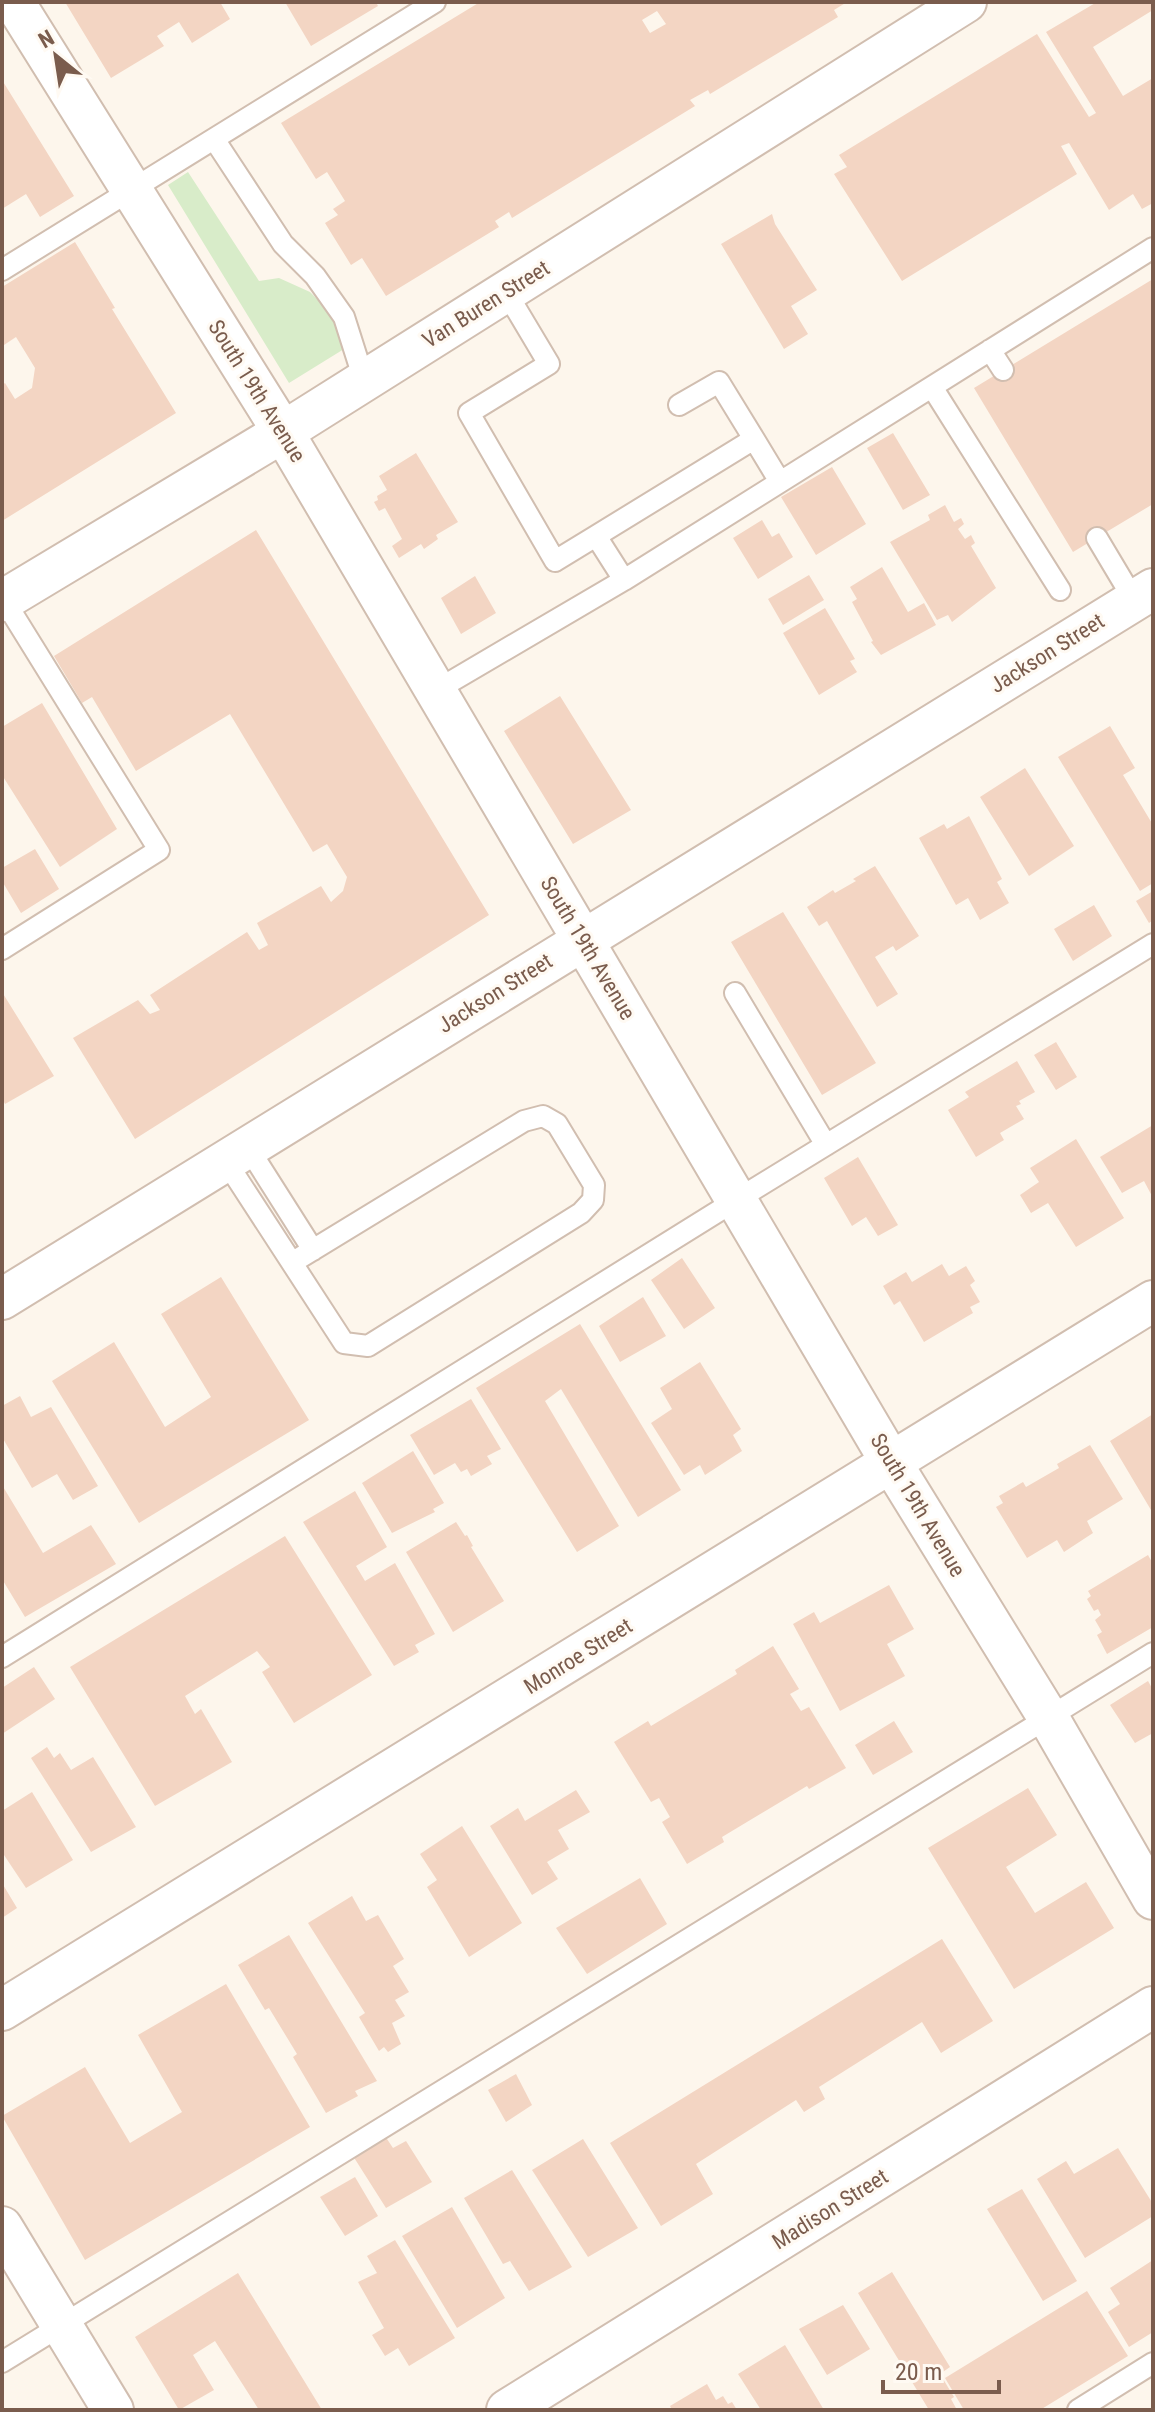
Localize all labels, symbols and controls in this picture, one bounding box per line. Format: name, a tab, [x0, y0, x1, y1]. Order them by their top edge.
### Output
north arrow	[16, 16, 96, 96]
text: N	[34, 25, 58, 53]
street label: Van Buren Street	[418, 255, 554, 353]
street label: South 19th Avenue	[203, 315, 311, 467]
street label: Jackson Street	[985, 608, 1109, 698]
street label: South 19th Avenue	[535, 872, 641, 1024]
street label: Jackson Street	[433, 948, 557, 1038]
street label: South 19th Avenue	[865, 1429, 971, 1581]
street label: Monroe Street	[519, 1613, 637, 1699]
street label: Madison Street	[768, 2164, 892, 2254]
scale bar	[883, 2344, 999, 2394]
text: 20 m	[895, 2358, 942, 2386]

